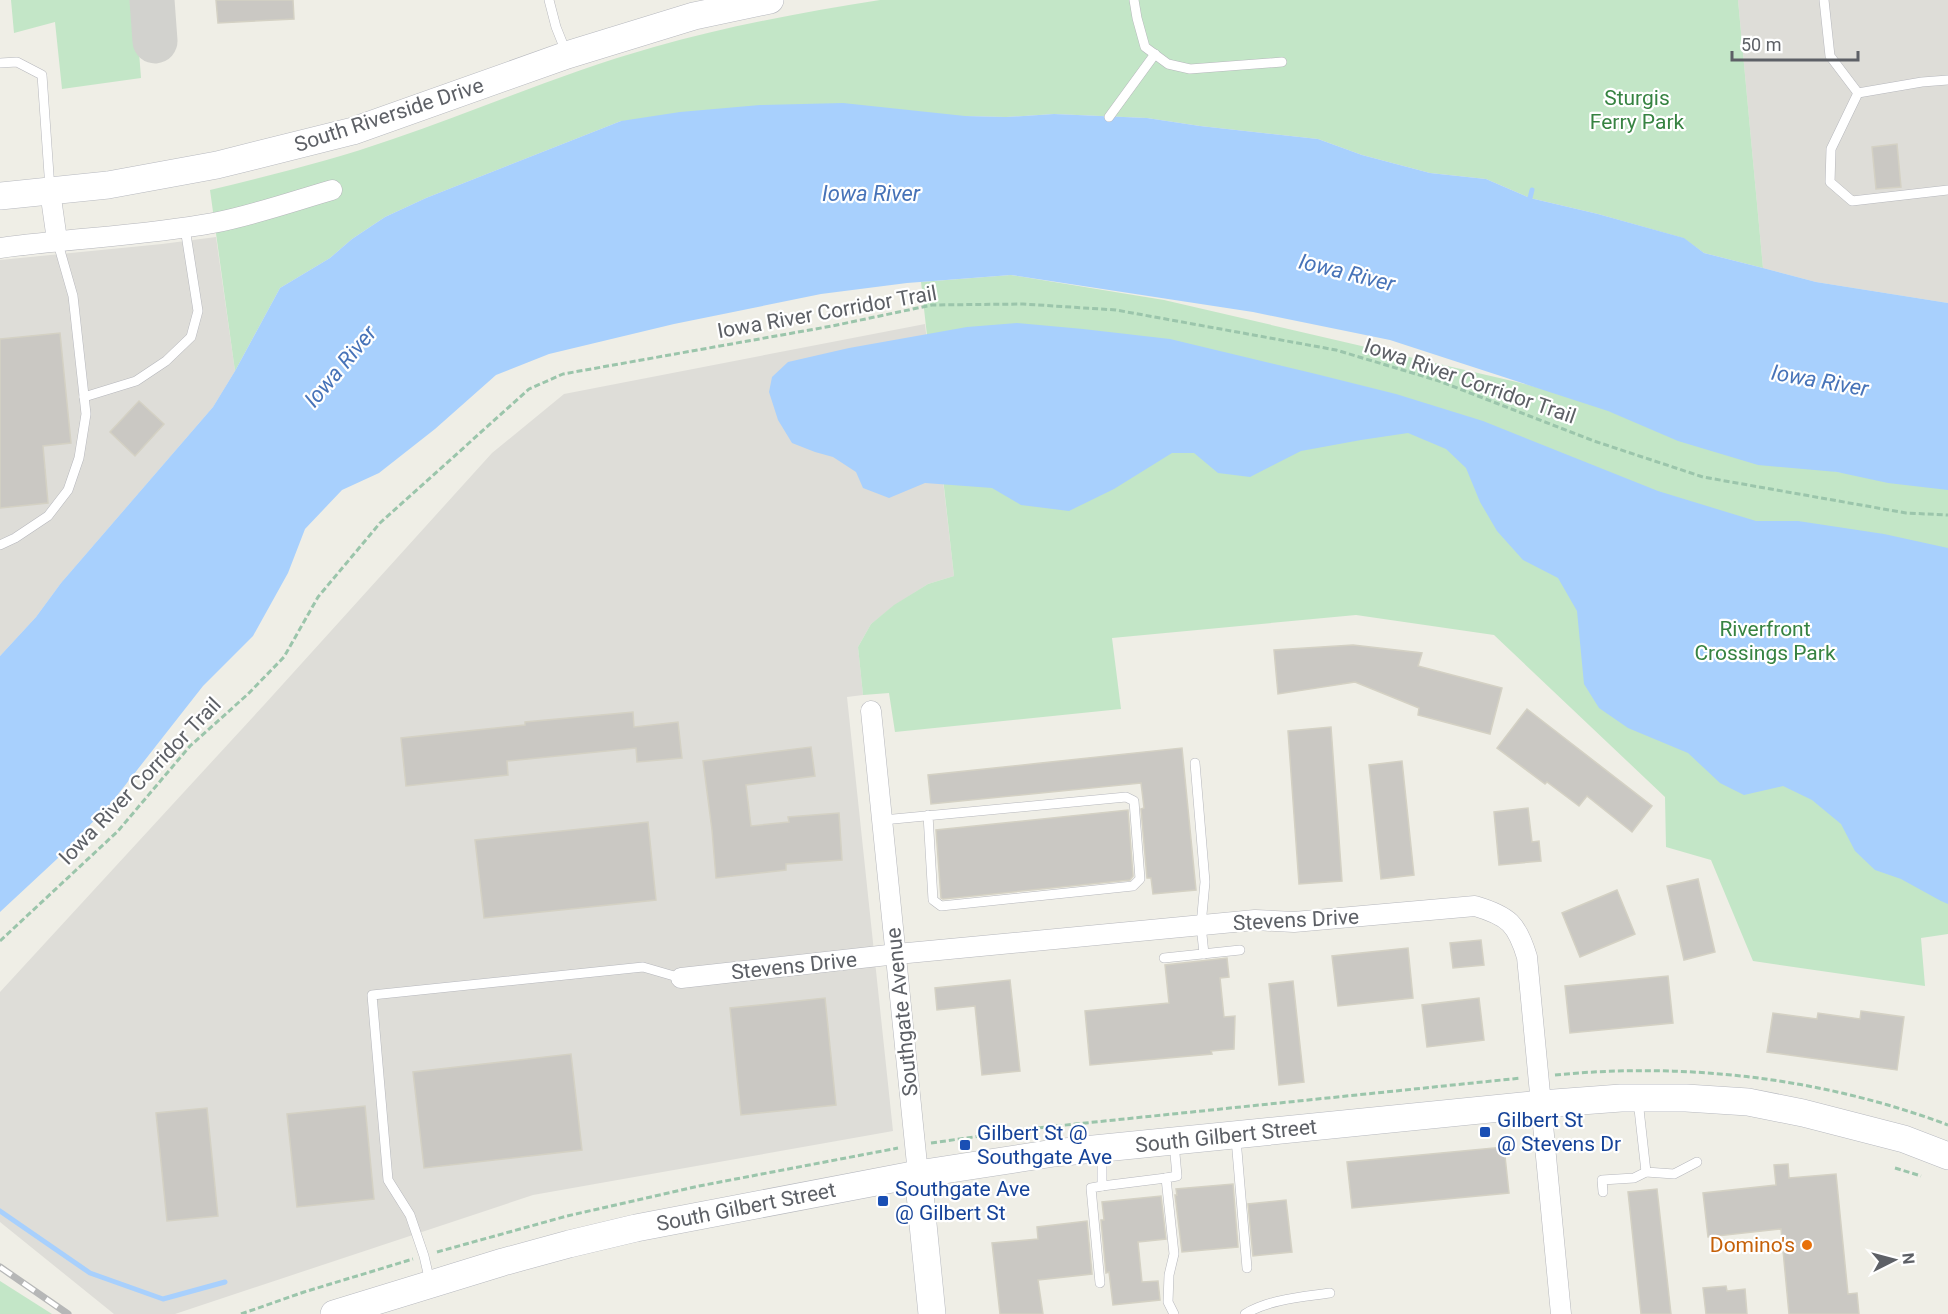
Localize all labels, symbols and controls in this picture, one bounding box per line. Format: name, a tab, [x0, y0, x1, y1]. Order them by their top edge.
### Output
scale bar	[1732, 24, 1858, 62]
text: 50 m	[1741, 34, 1781, 55]
street label: South Riverside Drive	[291, 73, 487, 157]
park label: Sturgis Ferry Park	[1590, 86, 1685, 134]
water label: Iowa River	[822, 181, 921, 206]
water label: Iowa River	[1296, 248, 1398, 297]
street label: Iowa River Corridor Trail	[715, 281, 939, 343]
water label: Iowa River	[299, 320, 382, 412]
street label: Iowa River Corridor Trail	[1361, 333, 1579, 429]
water label: Iowa River	[1769, 360, 1871, 401]
park label: Riverfront Crossings Park	[1694, 617, 1836, 665]
street label: Iowa River Corridor Trail	[54, 693, 226, 869]
street label: Stevens Drive	[1232, 905, 1360, 935]
street label: Southgate Avenue	[881, 926, 923, 1098]
street label: Stevens Drive	[730, 947, 858, 985]
place label: Gilbert St @ Stevens Dr	[1497, 1108, 1621, 1156]
street label: South Gilbert Street	[1134, 1115, 1318, 1157]
place label: Gilbert St @ Southgate Ave	[977, 1121, 1112, 1169]
marker: Gilbert St @ Stevens Dr	[1478, 1125, 1492, 1139]
marker: Gilbert St @ Southgate Ave	[958, 1138, 972, 1152]
place label: Southgate Ave @ Gilbert St	[895, 1177, 1030, 1225]
street label: South Gilbert Street	[654, 1178, 838, 1236]
marker: Southgate Ave @ Gilbert St	[876, 1194, 890, 1208]
north arrow	[1864, 1230, 1924, 1290]
place label: Domino's	[1710, 1233, 1795, 1257]
marker: Domino's	[1800, 1238, 1814, 1252]
text: N	[1898, 1252, 1918, 1265]

